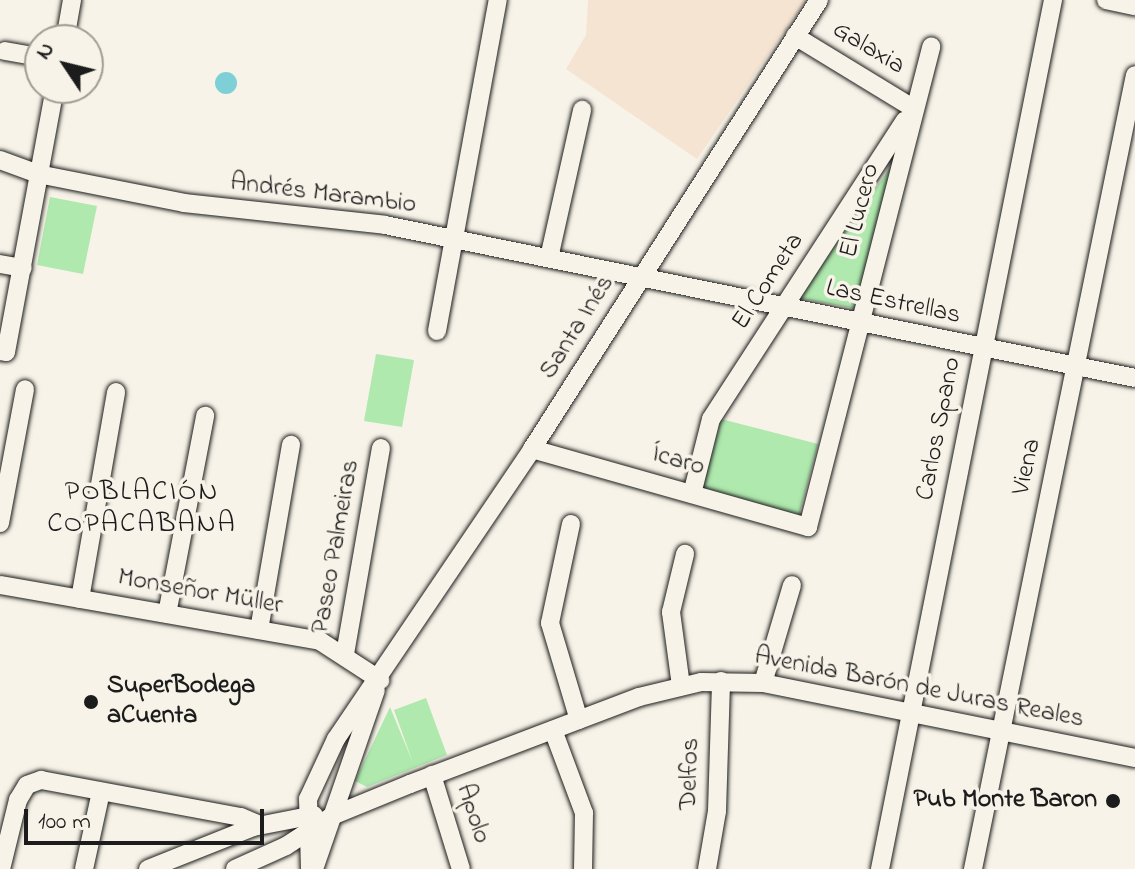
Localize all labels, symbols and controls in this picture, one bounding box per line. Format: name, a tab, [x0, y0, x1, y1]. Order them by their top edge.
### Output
street label: Galaxia	[826, 15, 910, 83]
north arrow	[24, 24, 104, 104]
text: N	[29, 36, 63, 67]
street label: El Lucero	[834, 161, 888, 261]
street label: Andrés Marambio	[228, 168, 418, 222]
street label: El Cometa	[726, 228, 812, 336]
street label: Santa Inés	[534, 270, 622, 386]
street label: Las Estrellas	[823, 274, 963, 332]
street label: Carlos Spano	[911, 355, 969, 503]
street label: Viena	[1007, 436, 1049, 498]
street label: Ícaro	[648, 440, 708, 484]
street label: Paseo Palmeiras	[306, 458, 368, 636]
district label: POBLACIÓN COPACABANA	[47, 476, 237, 542]
street label: Monseñor Müller	[115, 563, 285, 623]
street label: Avenida Barón de Juras Reales	[752, 642, 1086, 736]
place label: SuperBodega aCuenta	[107, 671, 255, 732]
marker: SuperBodega aCuenta	[82, 693, 100, 711]
street label: Delfos	[674, 737, 708, 811]
street label: Apolo	[448, 780, 496, 848]
place label: Pub Monte Baron	[914, 785, 1097, 817]
marker: Pub Monte Baron	[1104, 792, 1122, 810]
scale bar	[28, 793, 268, 843]
text: 100 m	[38, 805, 91, 840]

